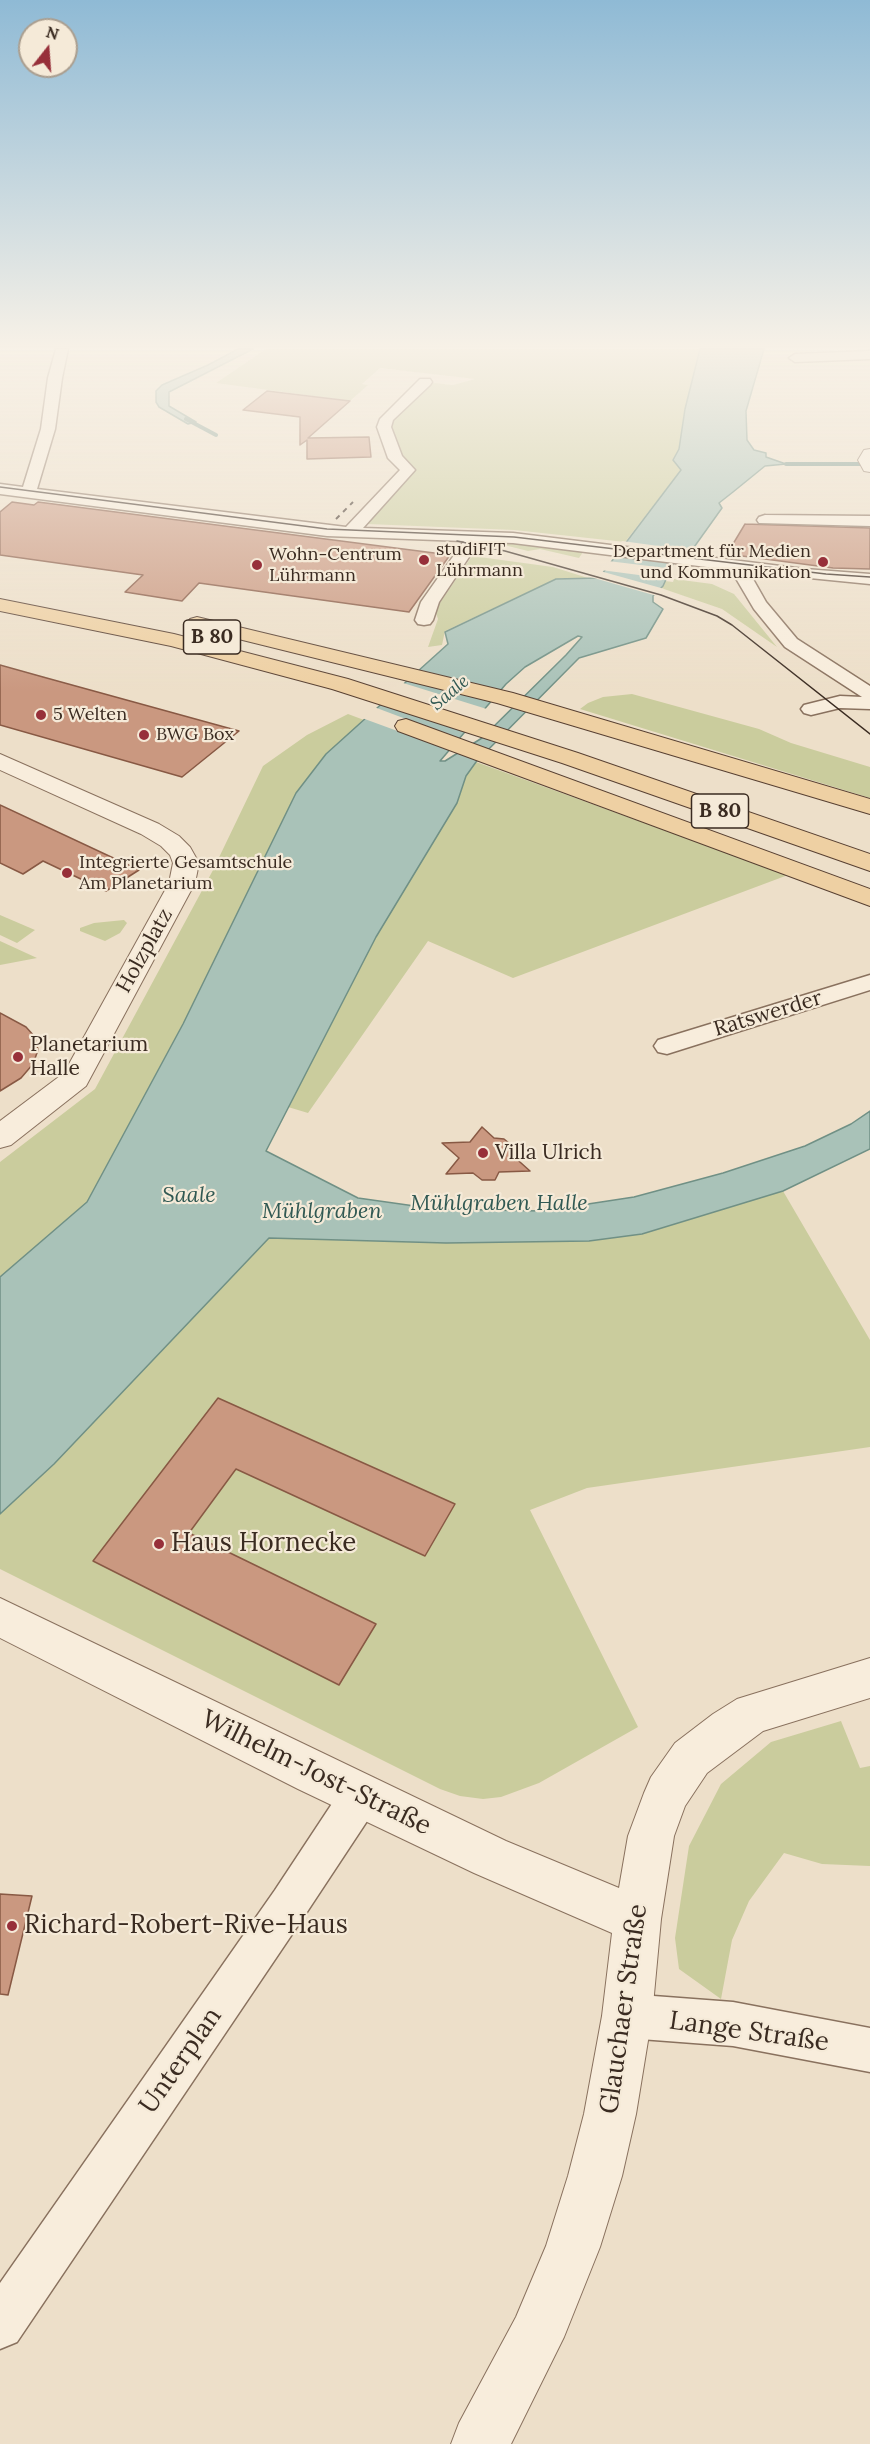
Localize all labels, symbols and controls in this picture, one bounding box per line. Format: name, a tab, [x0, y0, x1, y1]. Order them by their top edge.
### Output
north arrow	[18, 18, 78, 78]
text: N	[44, 21, 62, 44]
place label: studiFIT Lührmann	[436, 539, 523, 582]
place label: Department für Medien und Kommunikation	[613, 541, 811, 584]
place label: Wohn-Centrum Lührmann	[269, 544, 402, 586]
marker: studiFIT Lührmann	[417, 553, 431, 567]
marker: Department für Medien und Kommunikation	[816, 555, 830, 569]
marker: Wohn-Centrum Lührmann	[250, 558, 264, 572]
road number: B 80	[184, 620, 240, 654]
water label: Saale	[426, 671, 474, 715]
place label: 5 Welten	[53, 704, 127, 726]
marker: 5 Welten	[34, 708, 48, 722]
place label: BWG Box	[156, 724, 234, 746]
marker: BWG Box	[137, 728, 151, 742]
road number: B 80	[692, 794, 748, 828]
place label: Integrierte Gesamtschule Am Planetarium	[79, 852, 292, 894]
marker: Integrierte Gesamtschule Am Planetarium	[60, 866, 74, 880]
street label: Holzplatz	[112, 904, 178, 998]
street label: Ratswerder	[711, 986, 825, 1042]
place label: Planetarium Halle	[30, 1032, 148, 1082]
marker: Planetarium Halle	[11, 1050, 25, 1064]
place label: Villa Ulrich	[495, 1140, 602, 1166]
marker: Villa Ulrich	[476, 1146, 490, 1160]
water label: Saale	[162, 1183, 216, 1209]
water label: Mühlgraben Halle	[410, 1191, 588, 1217]
water label: Mühlgraben	[262, 1199, 382, 1225]
place label: Haus Hornecke	[171, 1528, 356, 1560]
marker: Haus Hornecke	[152, 1537, 166, 1551]
street label: Wilhelm-Jost-Straße	[196, 1704, 436, 1842]
street label: Glauchaer Straße	[594, 1902, 654, 2116]
place label: Richard-Robert-Rive-Haus	[24, 1910, 348, 1942]
marker: Richard-Robert-Rive-Haus	[5, 1919, 19, 1933]
street label: Unterplan	[133, 2002, 229, 2120]
street label: Lange Straße	[667, 2005, 831, 2059]

